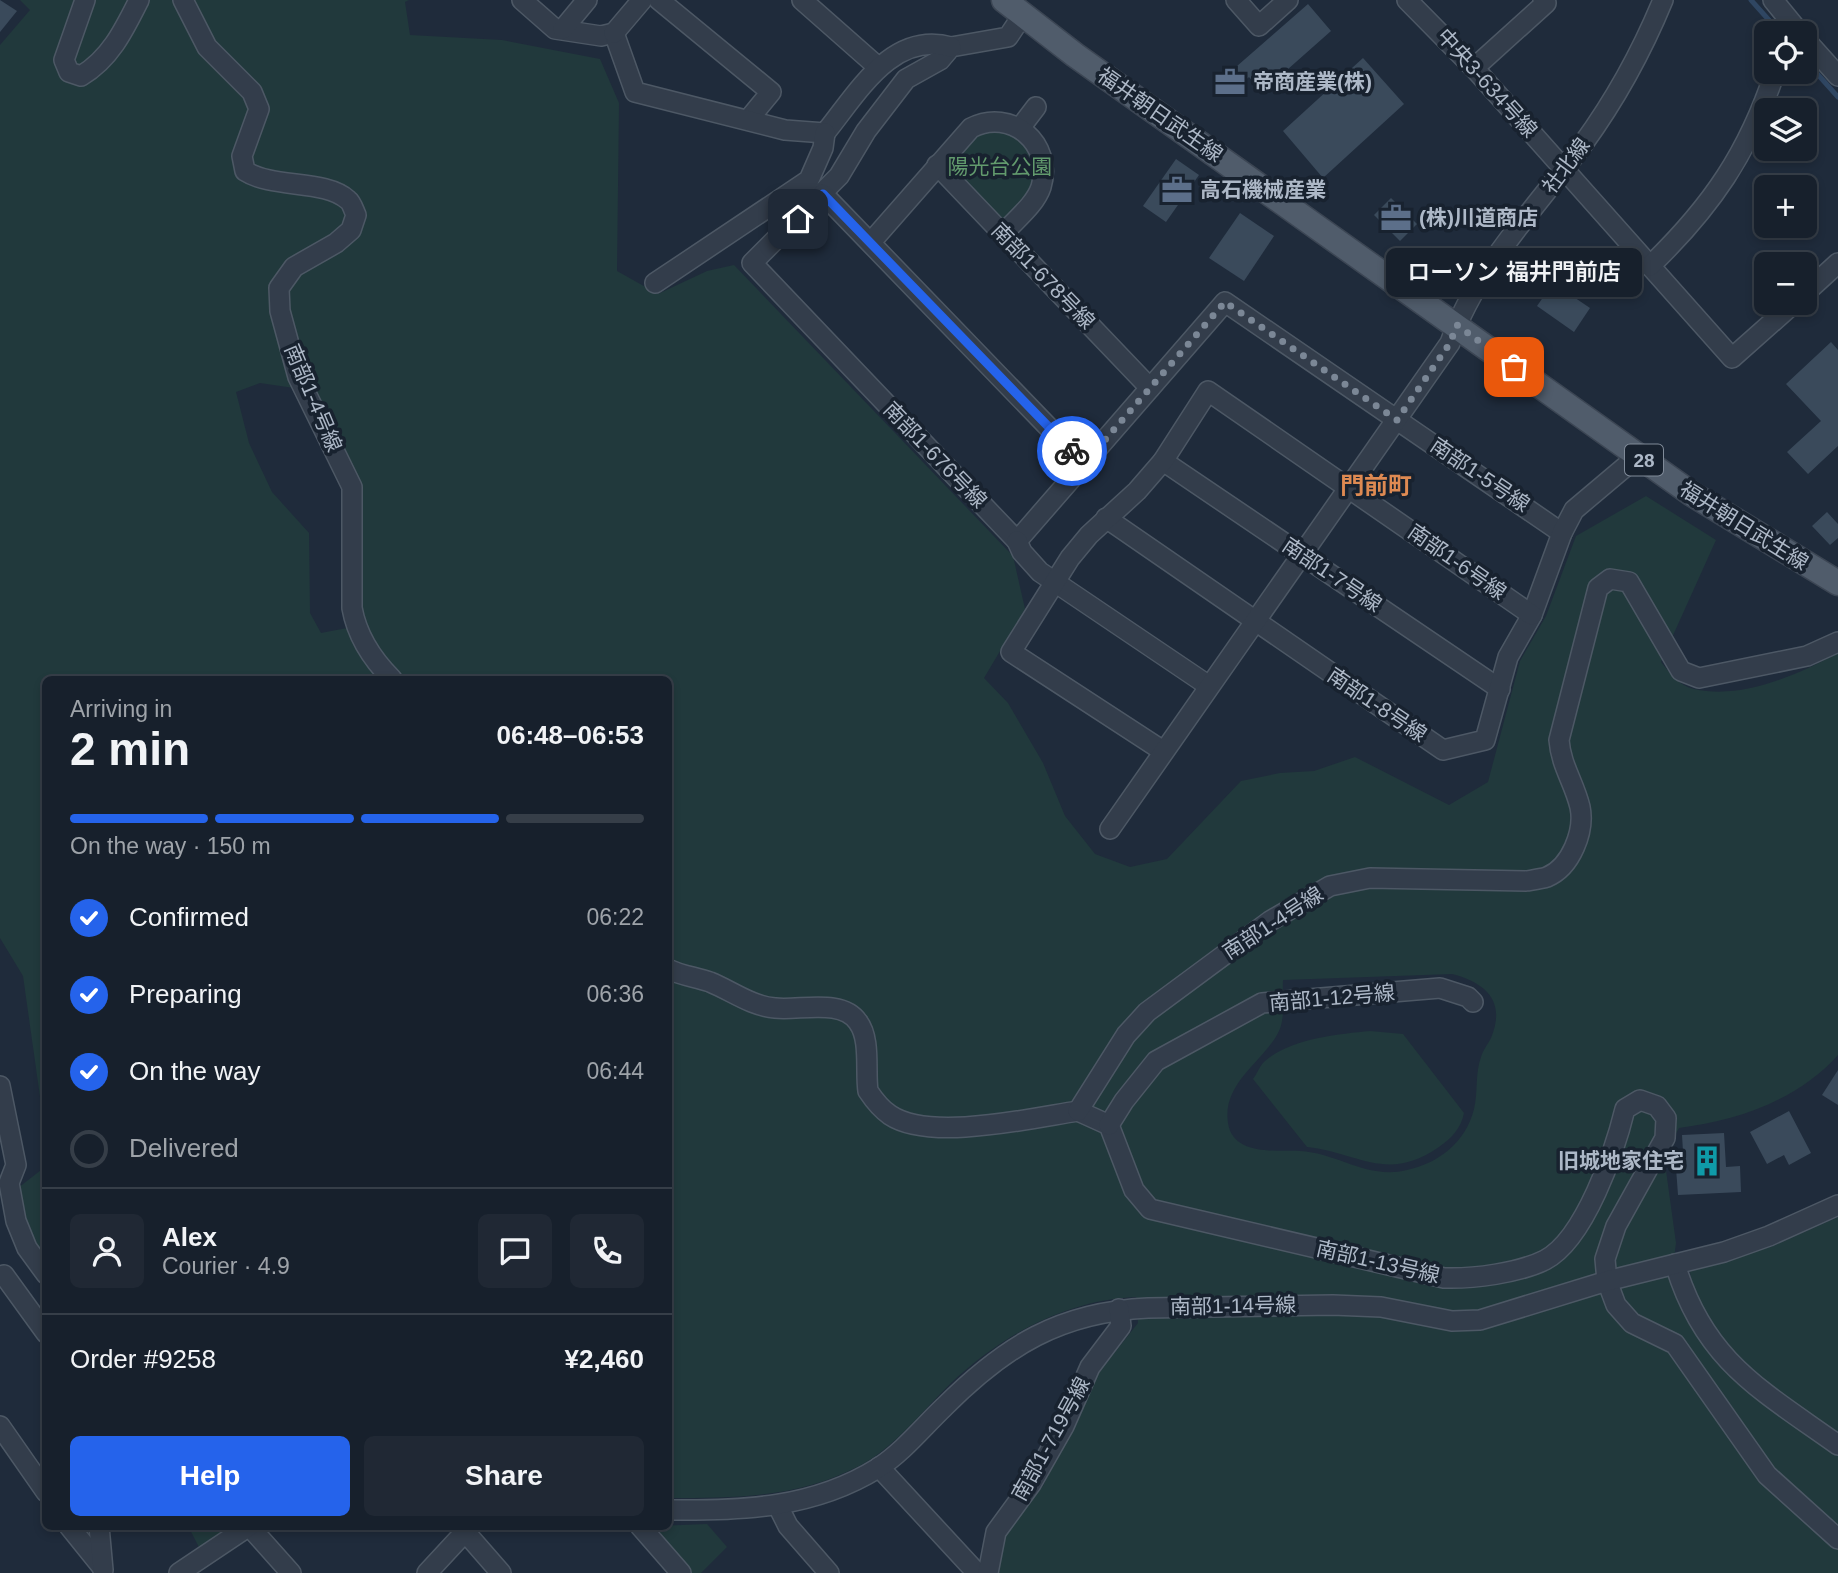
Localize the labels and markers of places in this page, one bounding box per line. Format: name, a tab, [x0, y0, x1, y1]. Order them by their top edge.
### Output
office icon: 帝商産業(株)	[1213, 65, 1247, 99]
place label: 帝商産業(株)	[1253, 70, 1372, 93]
office icon: 高石機械産業	[1160, 173, 1194, 207]
place label: 高石機械産業	[1200, 178, 1326, 201]
pin	[768, 189, 828, 249]
office icon: (株)川道商店	[1379, 201, 1413, 235]
place label: (株)川道商店	[1419, 206, 1538, 229]
callout: ローソン 福井門前店	[1386, 248, 1642, 297]
pin	[1484, 337, 1544, 397]
building icon: 旧城地家住宅	[1690, 1144, 1724, 1178]
place label: 旧城地家住宅	[1558, 1149, 1684, 1172]

